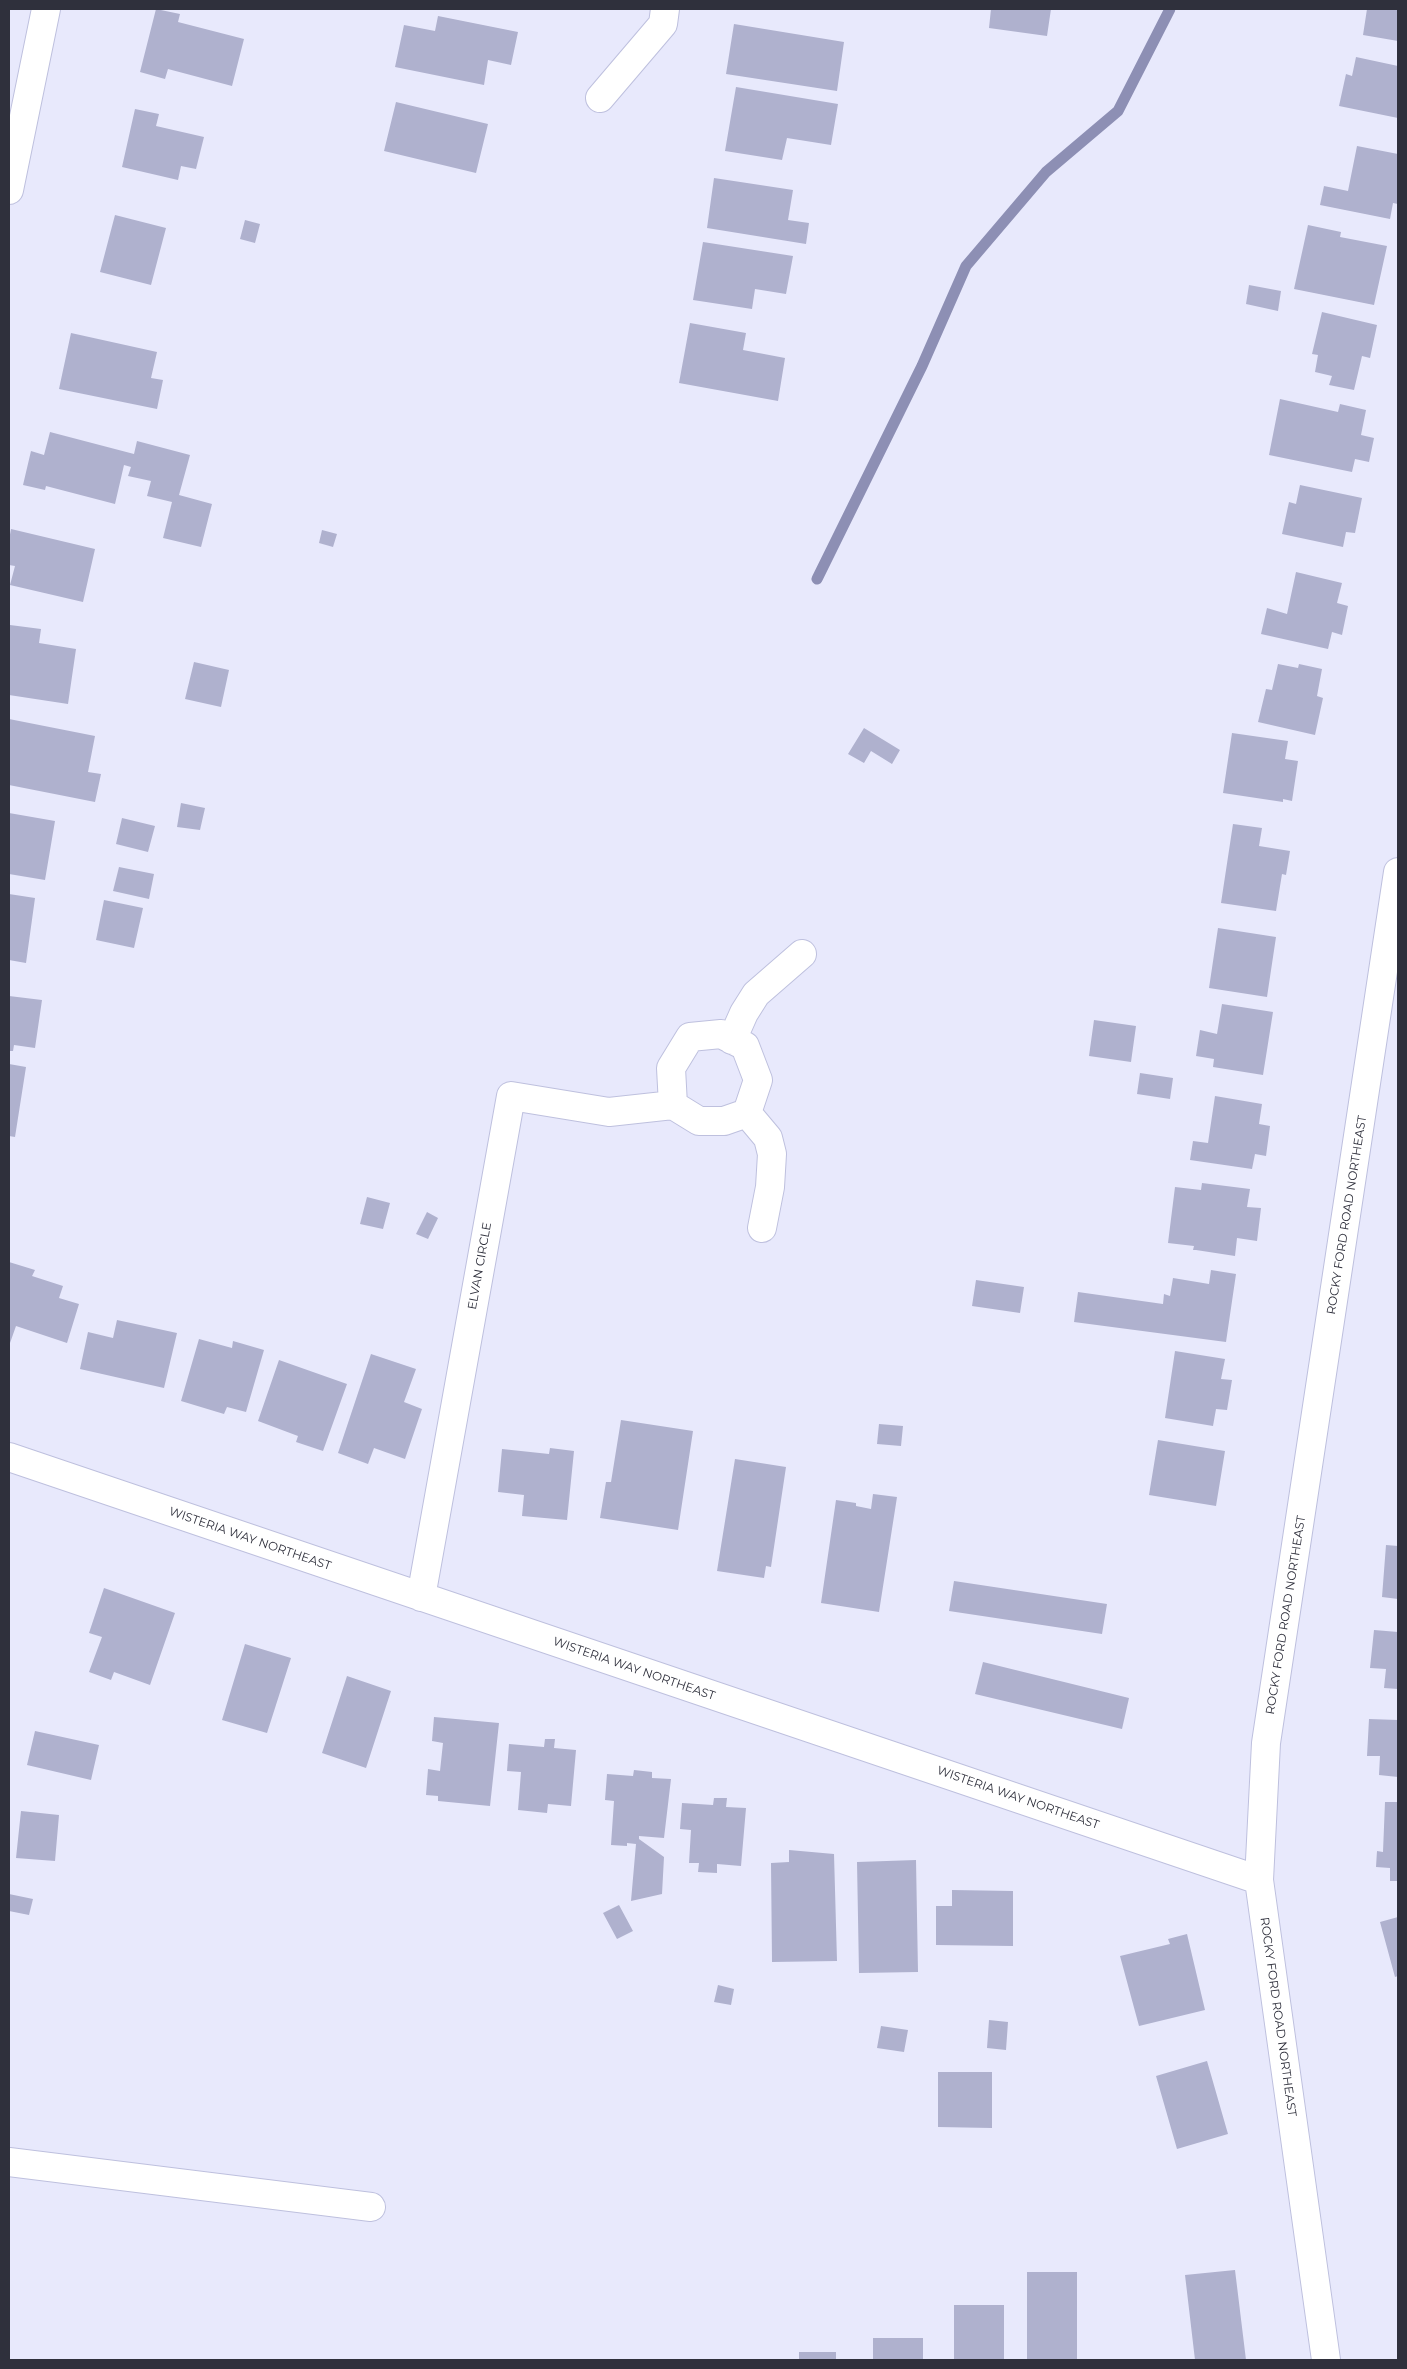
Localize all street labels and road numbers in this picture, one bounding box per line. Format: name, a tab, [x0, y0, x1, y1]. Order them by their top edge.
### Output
street label: ROCKY FORD ROAD NORTHEAST	[1324, 1114, 1370, 1316]
street label: ELVAN CIRCLE	[465, 1221, 495, 1311]
street label: WISTERIA WAY NORTHEAST	[167, 1504, 333, 1574]
street label: ROCKY FORD ROAD NORTHEAST	[1263, 1514, 1309, 1716]
street label: WISTERIA WAY NORTHEAST	[551, 1634, 717, 1704]
street label: WISTERIA WAY NORTHEAST	[935, 1763, 1101, 1833]
street label: ROCKY FORD ROAD NORTHEAST	[1257, 1916, 1299, 2118]

